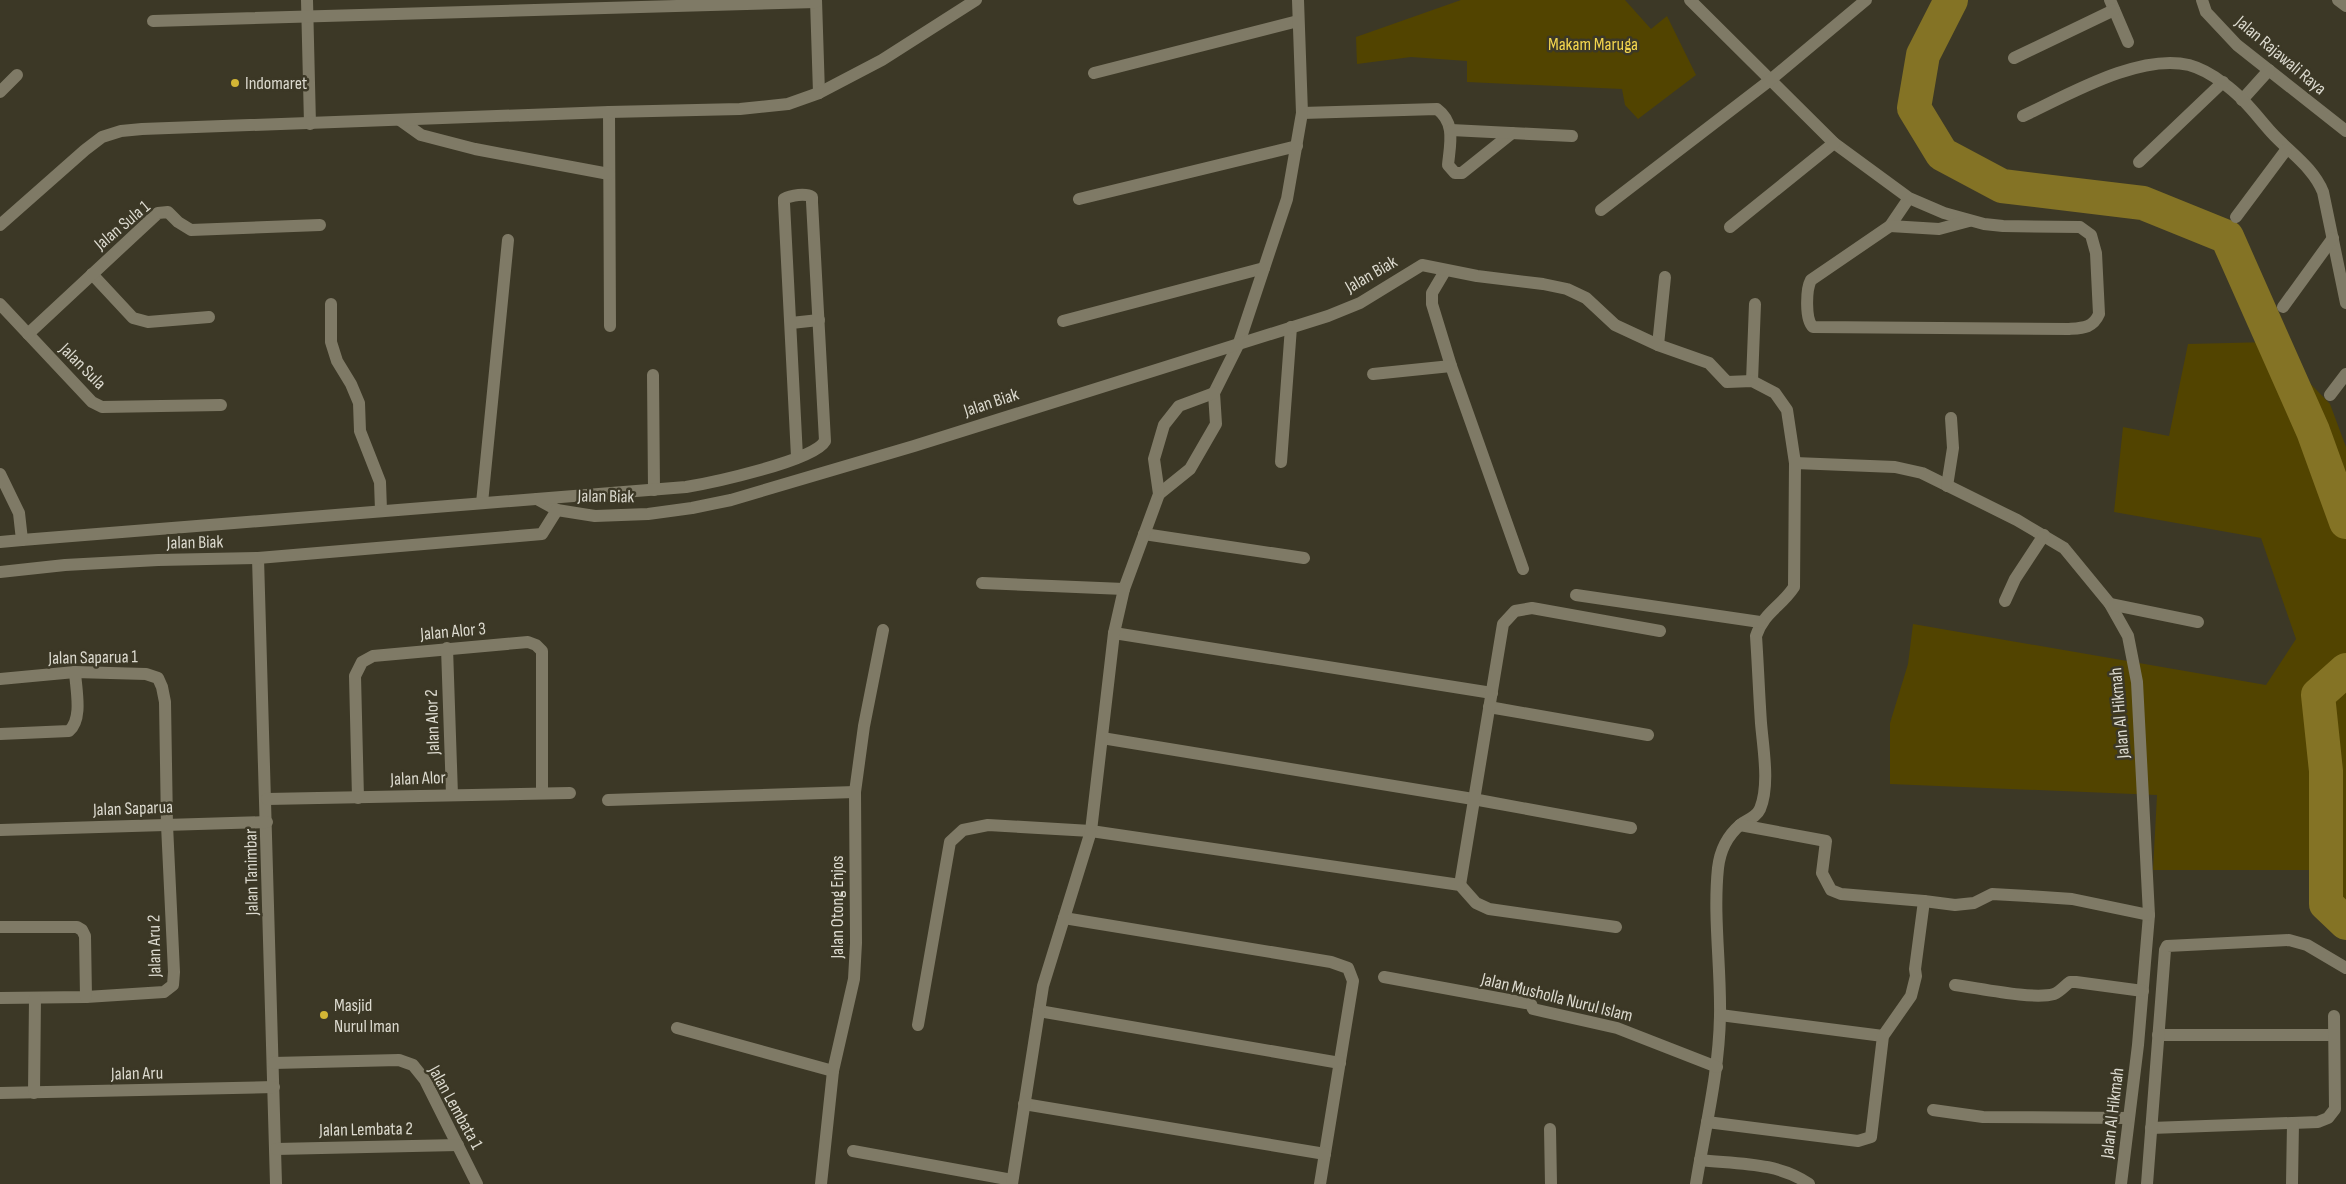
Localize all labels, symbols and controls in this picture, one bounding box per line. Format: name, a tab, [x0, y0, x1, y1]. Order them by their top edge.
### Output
street label: Jalan Rajawali Raya	[2230, 11, 2330, 99]
park label: Makam Maruga	[1548, 34, 1638, 55]
place label: Indomaret	[245, 73, 308, 94]
marker: Indomaret	[229, 77, 241, 89]
street label: Jalan Sula 1	[89, 196, 155, 255]
street label: Jalan Biak	[1341, 251, 1401, 298]
street label: Jalan Sula	[54, 338, 110, 394]
street label: Jalan Biak	[960, 384, 1021, 422]
street label: Jalan Biak	[576, 485, 635, 507]
street label: Jalan Biak	[166, 532, 224, 554]
street label: Jalan Alor 3	[418, 618, 487, 645]
street label: Jalan Saparua 1	[47, 646, 139, 669]
street label: Jalan Al Hikmah	[2105, 667, 2134, 760]
street label: Jalan Alor 2	[421, 689, 444, 756]
street label: Jalan Alor	[389, 767, 446, 790]
street label: Jalan Saparua	[92, 797, 173, 820]
street label: Jalan Tanimbar	[240, 828, 263, 917]
street label: Jalan Otong Enjos	[827, 855, 848, 960]
street label: Jalan Aru 2	[143, 915, 166, 978]
street label: Jalan Musholla Nurul Islam	[1478, 968, 1635, 1026]
place label: Masjid Nurul Iman	[334, 995, 399, 1037]
marker: Masjid Nurul Iman	[318, 1009, 330, 1021]
street label: Jalan Lembata 1	[423, 1061, 488, 1153]
street label: Jalan Aru	[110, 1063, 163, 1084]
street label: Jalan Al Hikmah	[2096, 1067, 2128, 1161]
street label: Jalan Lembata 2	[318, 1118, 413, 1141]

